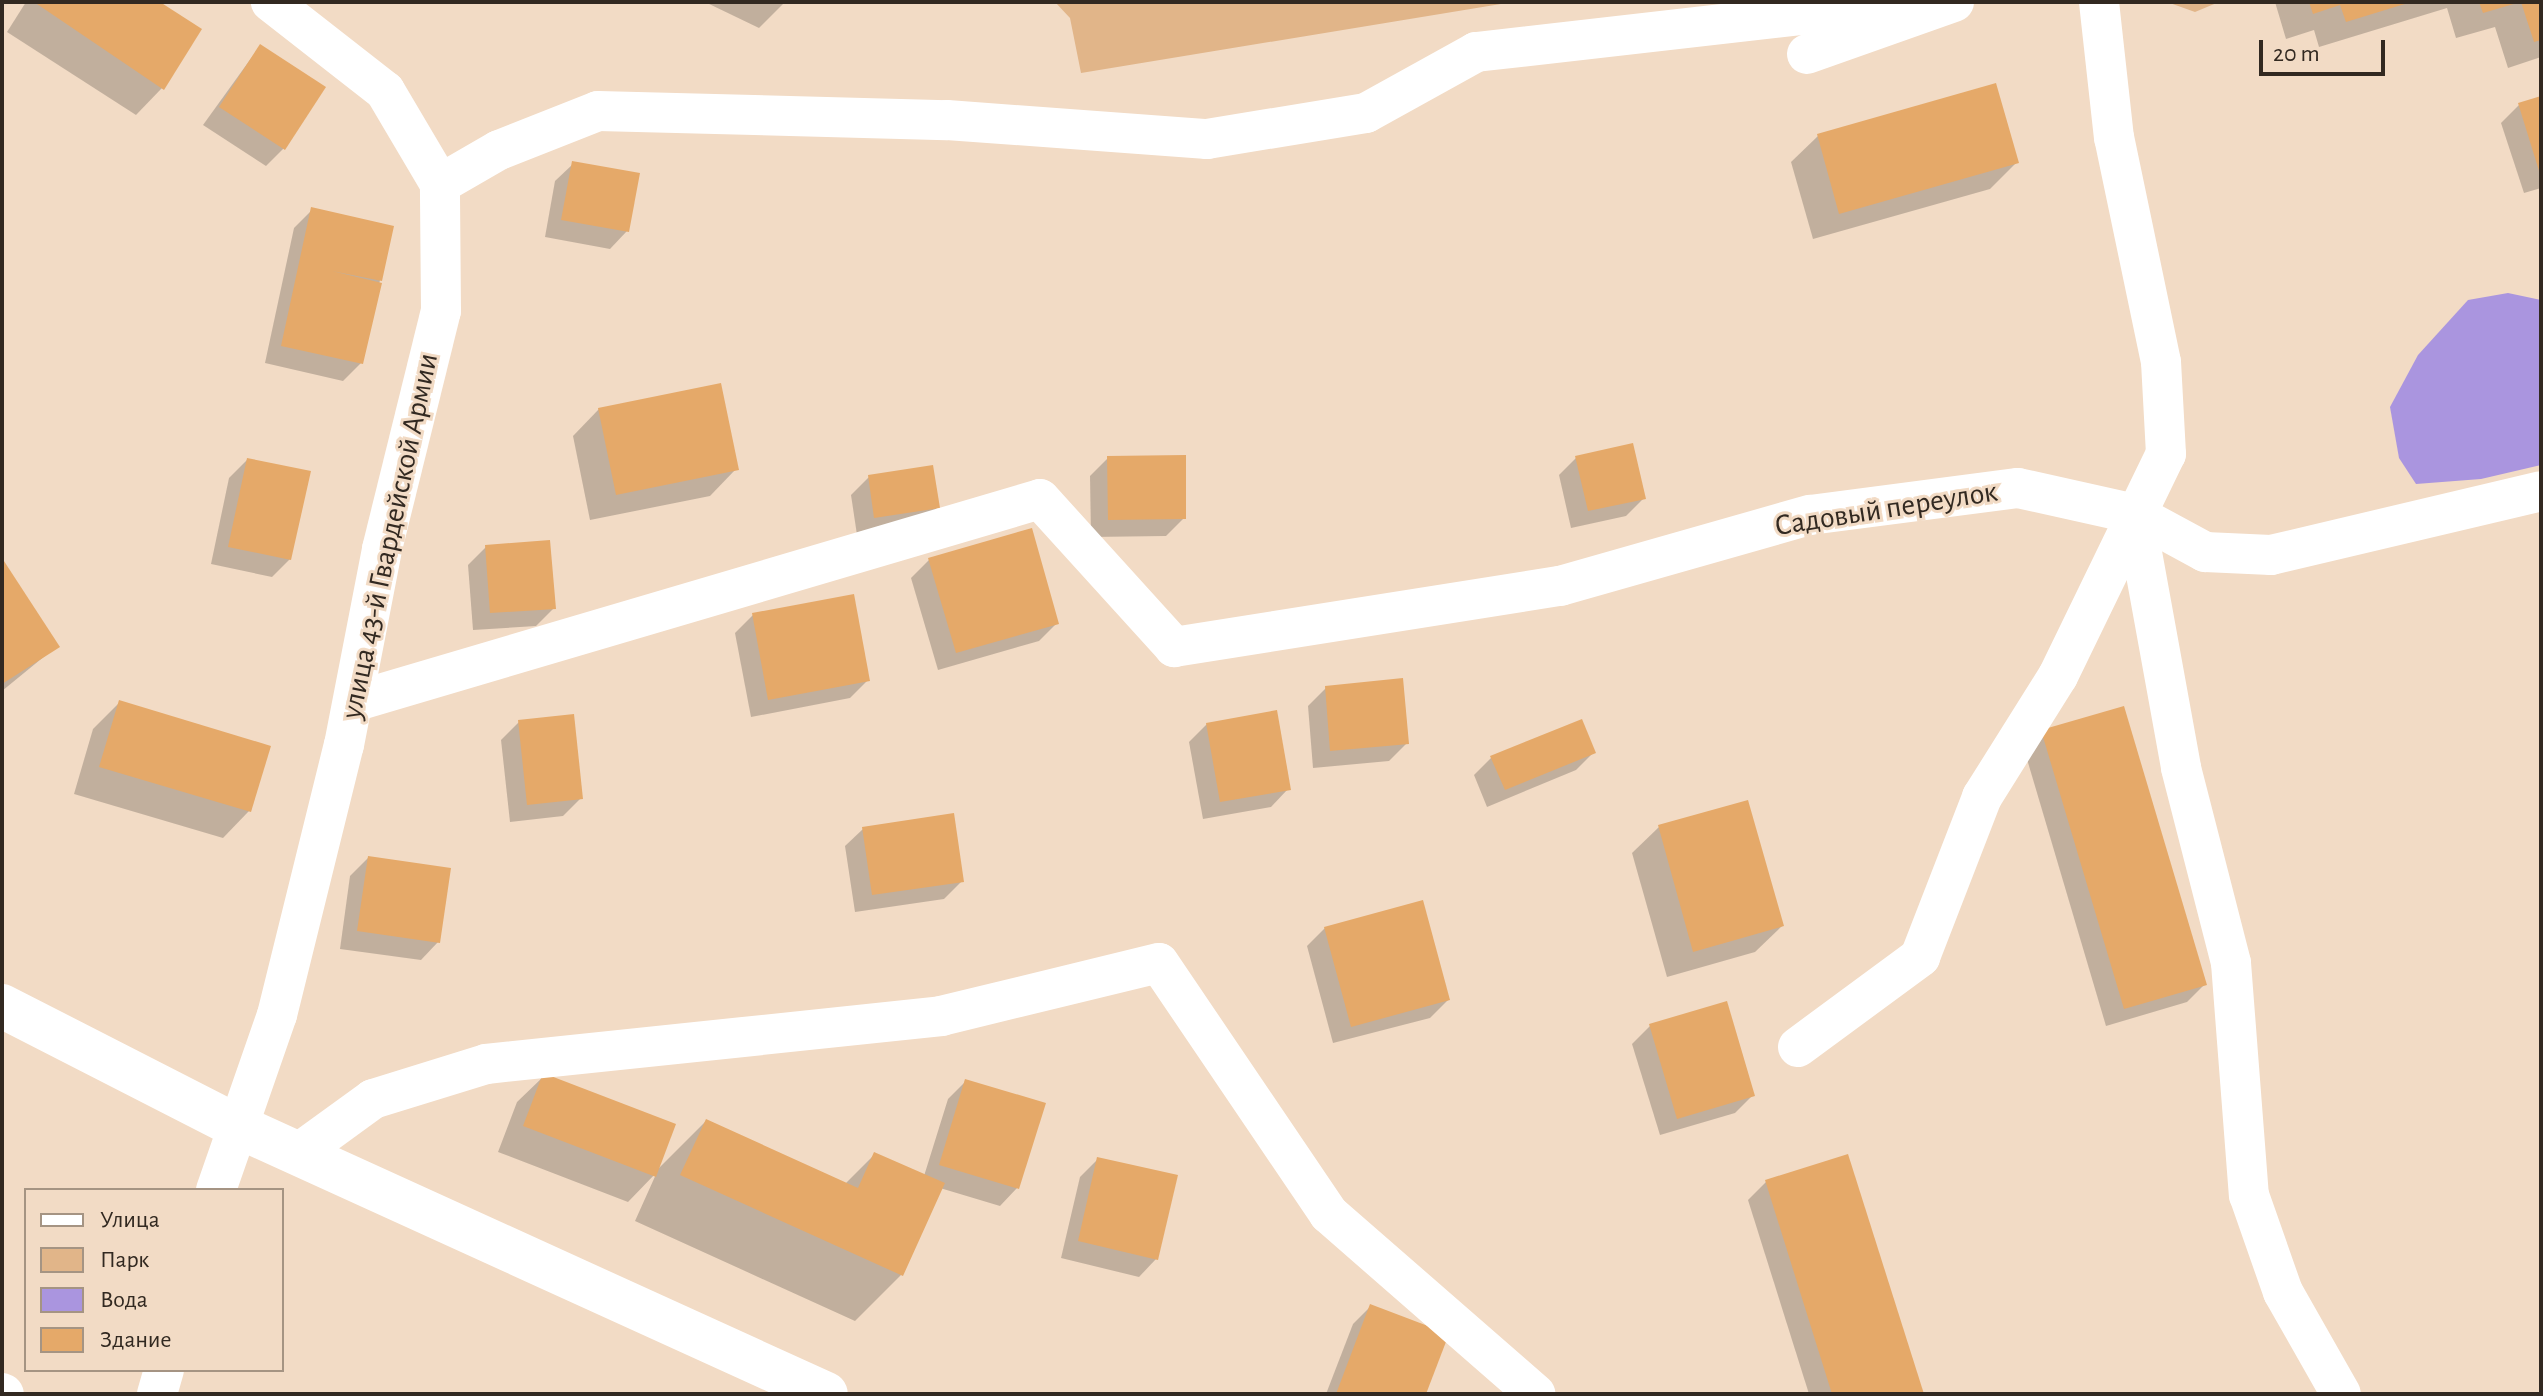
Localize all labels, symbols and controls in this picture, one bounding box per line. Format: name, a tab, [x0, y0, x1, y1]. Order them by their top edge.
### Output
scale bar	[2263, 24, 2389, 74]
text: 20 m	[2273, 42, 2320, 66]
street label: улица 43-й Гвардейской Армии	[334, 350, 446, 722]
street label: Садовый переулок	[1772, 474, 2000, 544]
legend	[24, 1188, 284, 1372]
text: Улица	[100, 1208, 160, 1232]
text: Парк	[100, 1248, 149, 1272]
text: Вода	[100, 1288, 148, 1312]
text: Здание	[100, 1328, 171, 1352]

